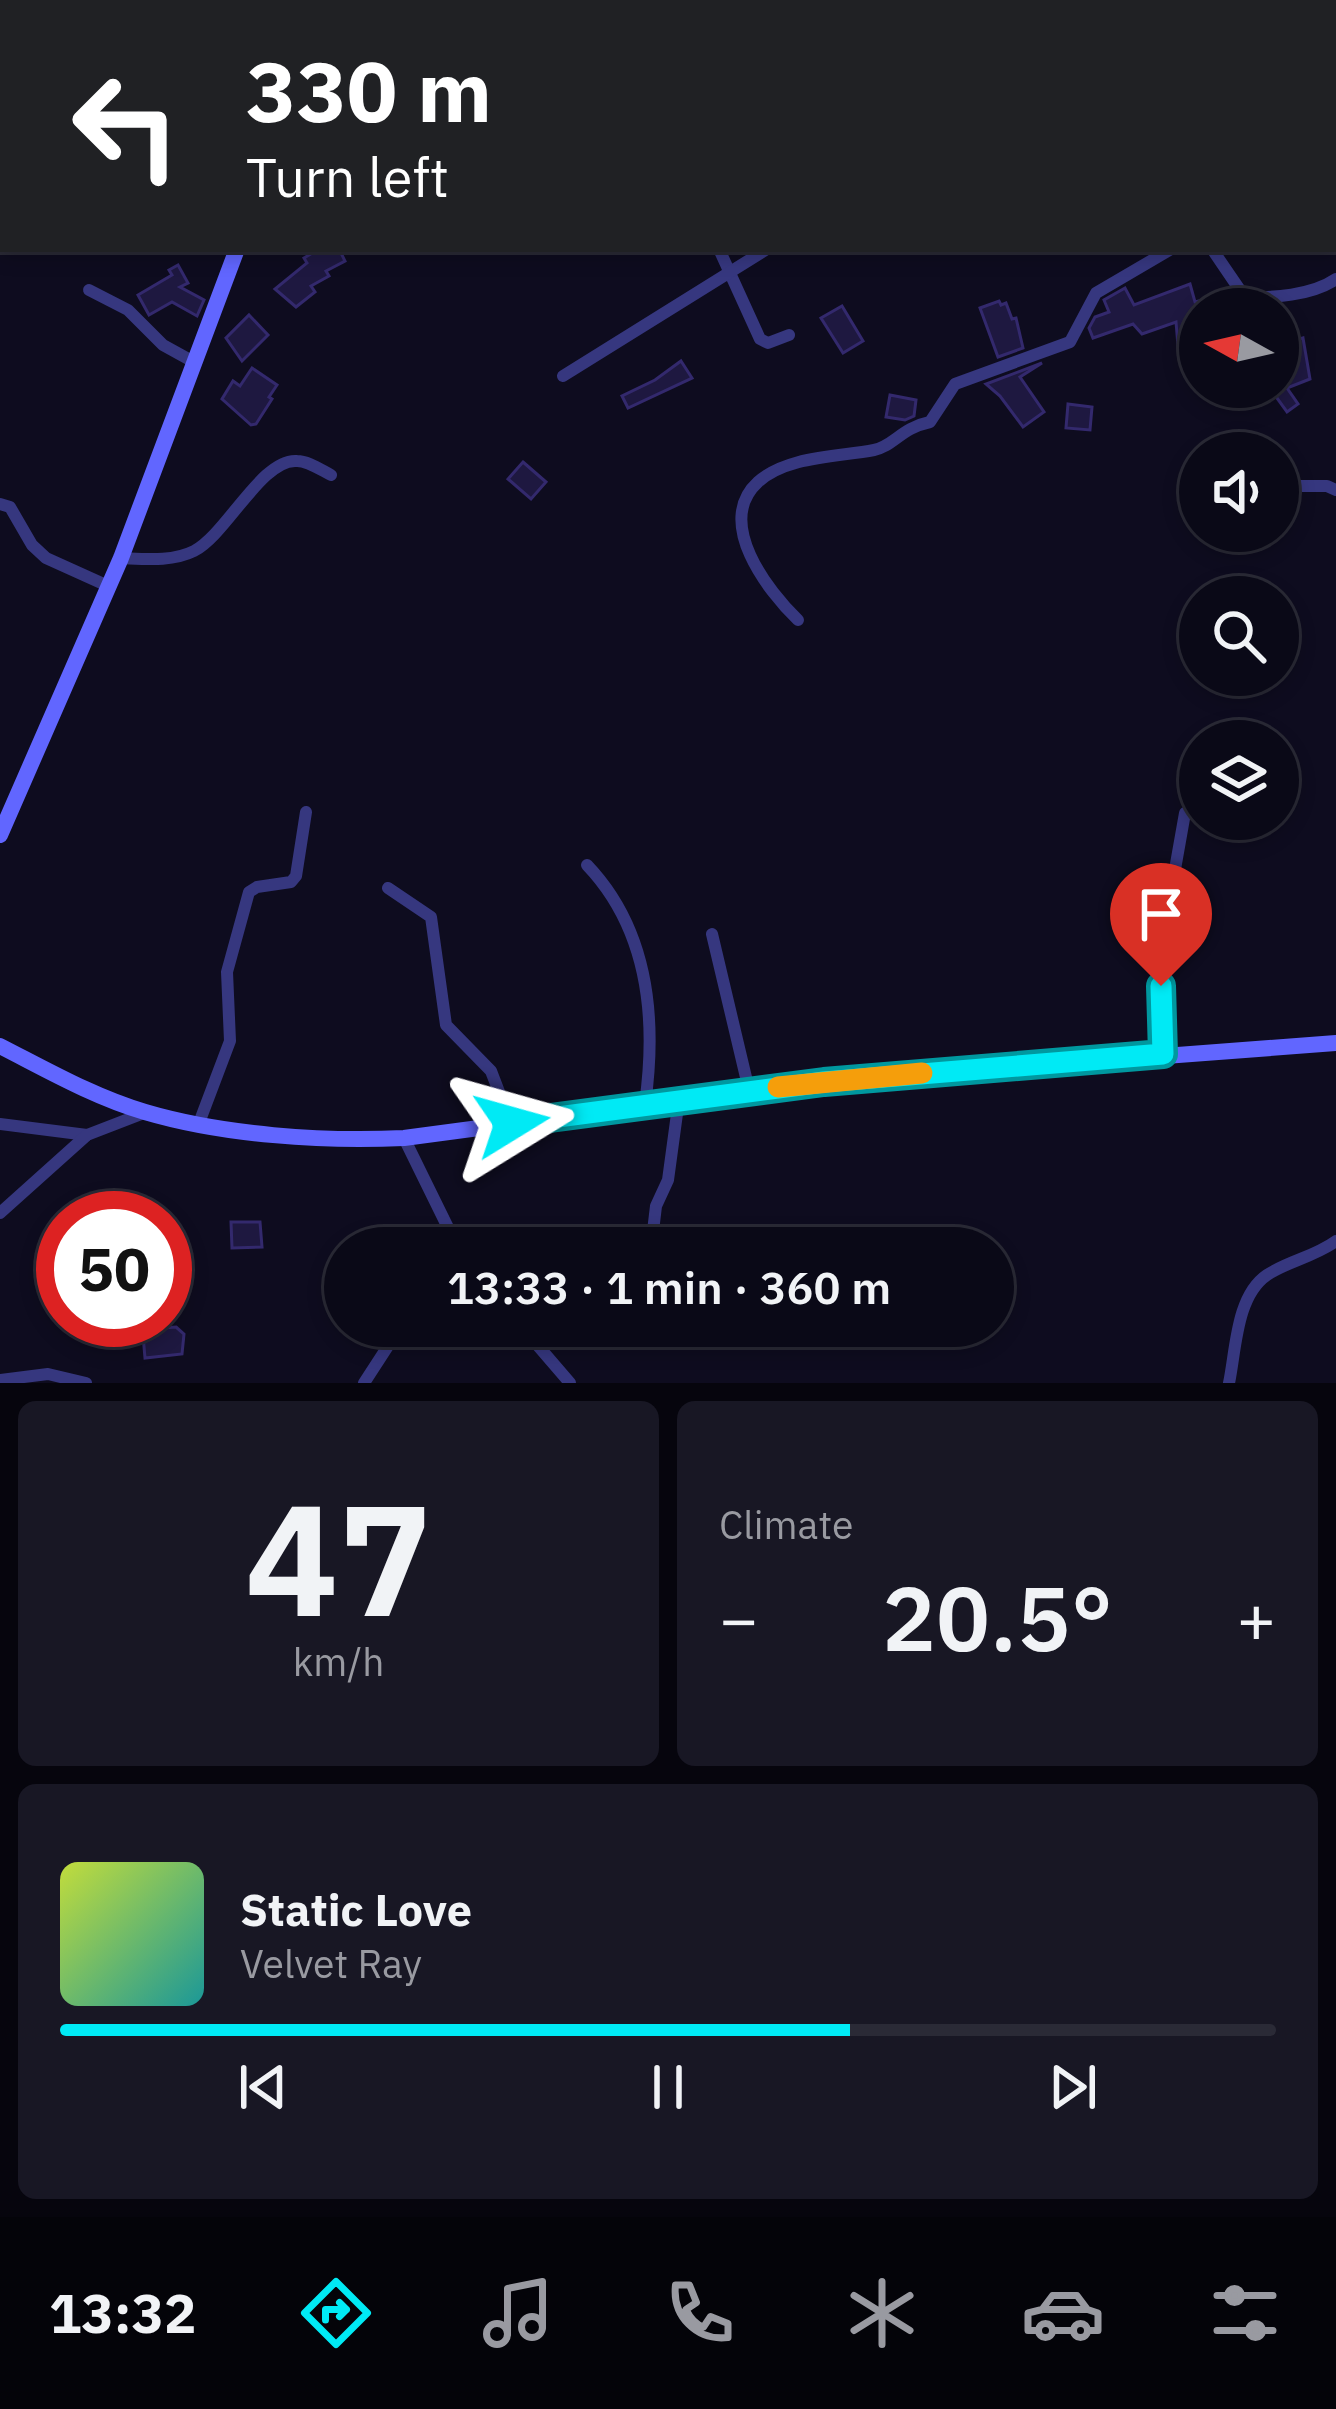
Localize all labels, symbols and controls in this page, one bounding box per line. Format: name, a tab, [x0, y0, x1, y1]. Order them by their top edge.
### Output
text: 330 m	[246, 36, 492, 145]
icon: left	[48, 48, 204, 204]
text: Turn left	[246, 142, 449, 212]
north arrow	[1179, 288, 1299, 408]
map controls	[1179, 288, 1299, 840]
button: sound	[1179, 432, 1299, 552]
button: search	[1179, 576, 1299, 696]
button: layers	[1179, 720, 1299, 840]
pin	[1110, 863, 1212, 986]
icon: arrive	[1128, 881, 1194, 947]
position arrow	[449, 1060, 575, 1186]
speed limit sign: 50	[36, 1191, 192, 1347]
text: 13:33 · 1 min · 360 m	[447, 1258, 891, 1316]
text: 47	[245, 1456, 432, 1659]
text: Climate	[719, 1499, 853, 1550]
text: 20.5°	[882, 1559, 1113, 1676]
text: −	[719, 1575, 759, 1661]
text: +	[1236, 1575, 1276, 1661]
text: km/h	[293, 1636, 384, 1687]
text: Static Love	[240, 1880, 472, 1938]
text: Velvet Ray	[240, 1938, 422, 1989]
icon: previous	[230, 2054, 296, 2120]
icon: pause	[635, 2054, 701, 2120]
icon: next	[1040, 2054, 1106, 2120]
icon: directions	[294, 2271, 378, 2355]
icon: music	[476, 2271, 560, 2355]
icon: phone	[658, 2271, 742, 2355]
icon: climate	[840, 2271, 924, 2355]
icon: car	[1021, 2271, 1105, 2355]
icon: filters	[1203, 2271, 1287, 2355]
text: 13:32	[49, 2278, 196, 2348]

